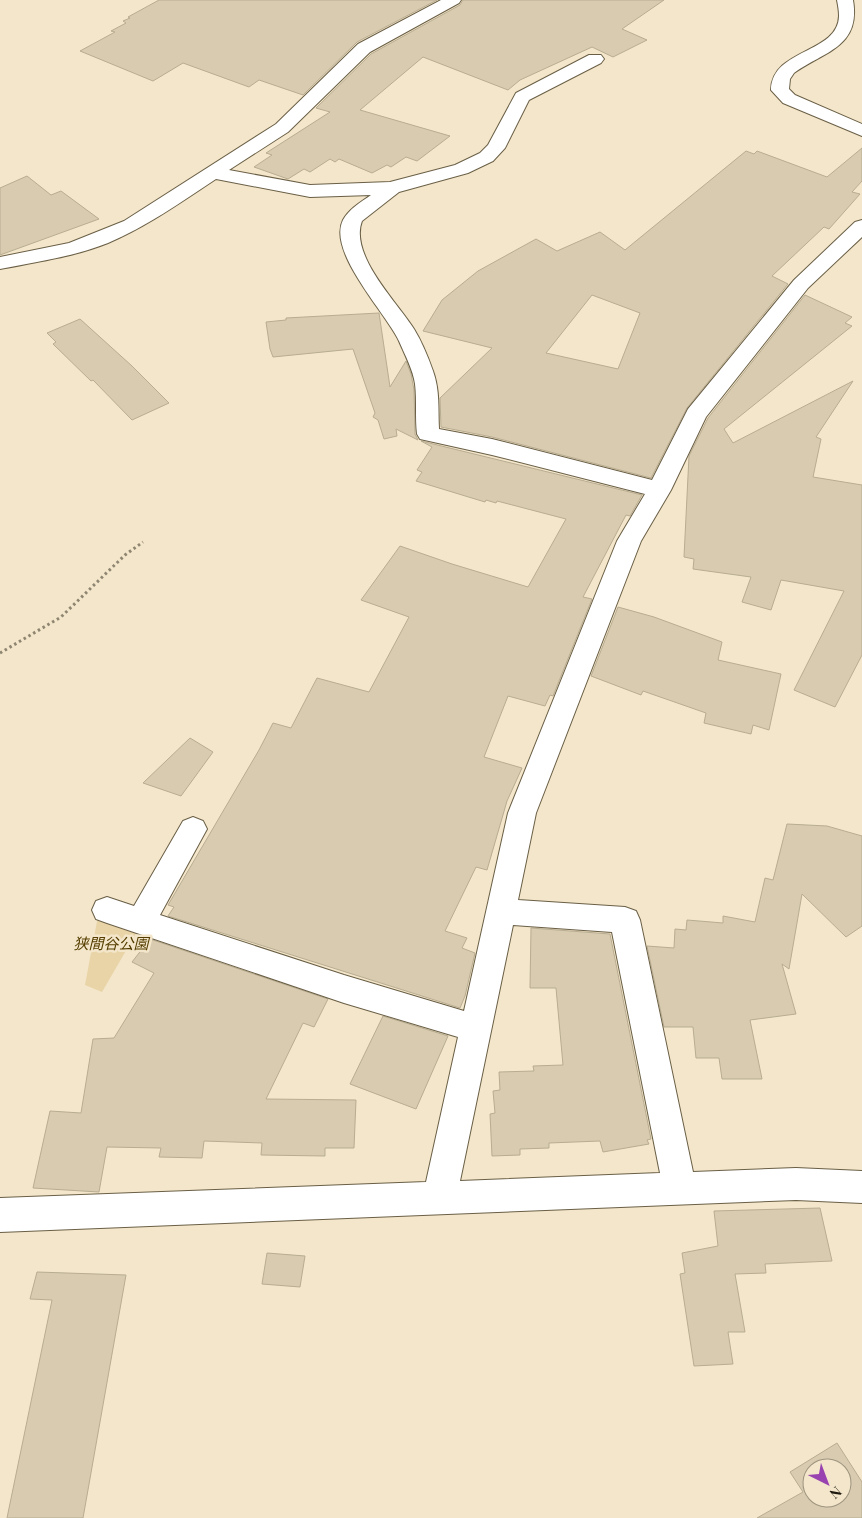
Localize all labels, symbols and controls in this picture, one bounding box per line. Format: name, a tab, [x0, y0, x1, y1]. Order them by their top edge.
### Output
park label: 狭間谷公園	[73, 933, 150, 953]
north arrow	[802, 1458, 852, 1508]
text: N	[826, 1483, 846, 1503]

